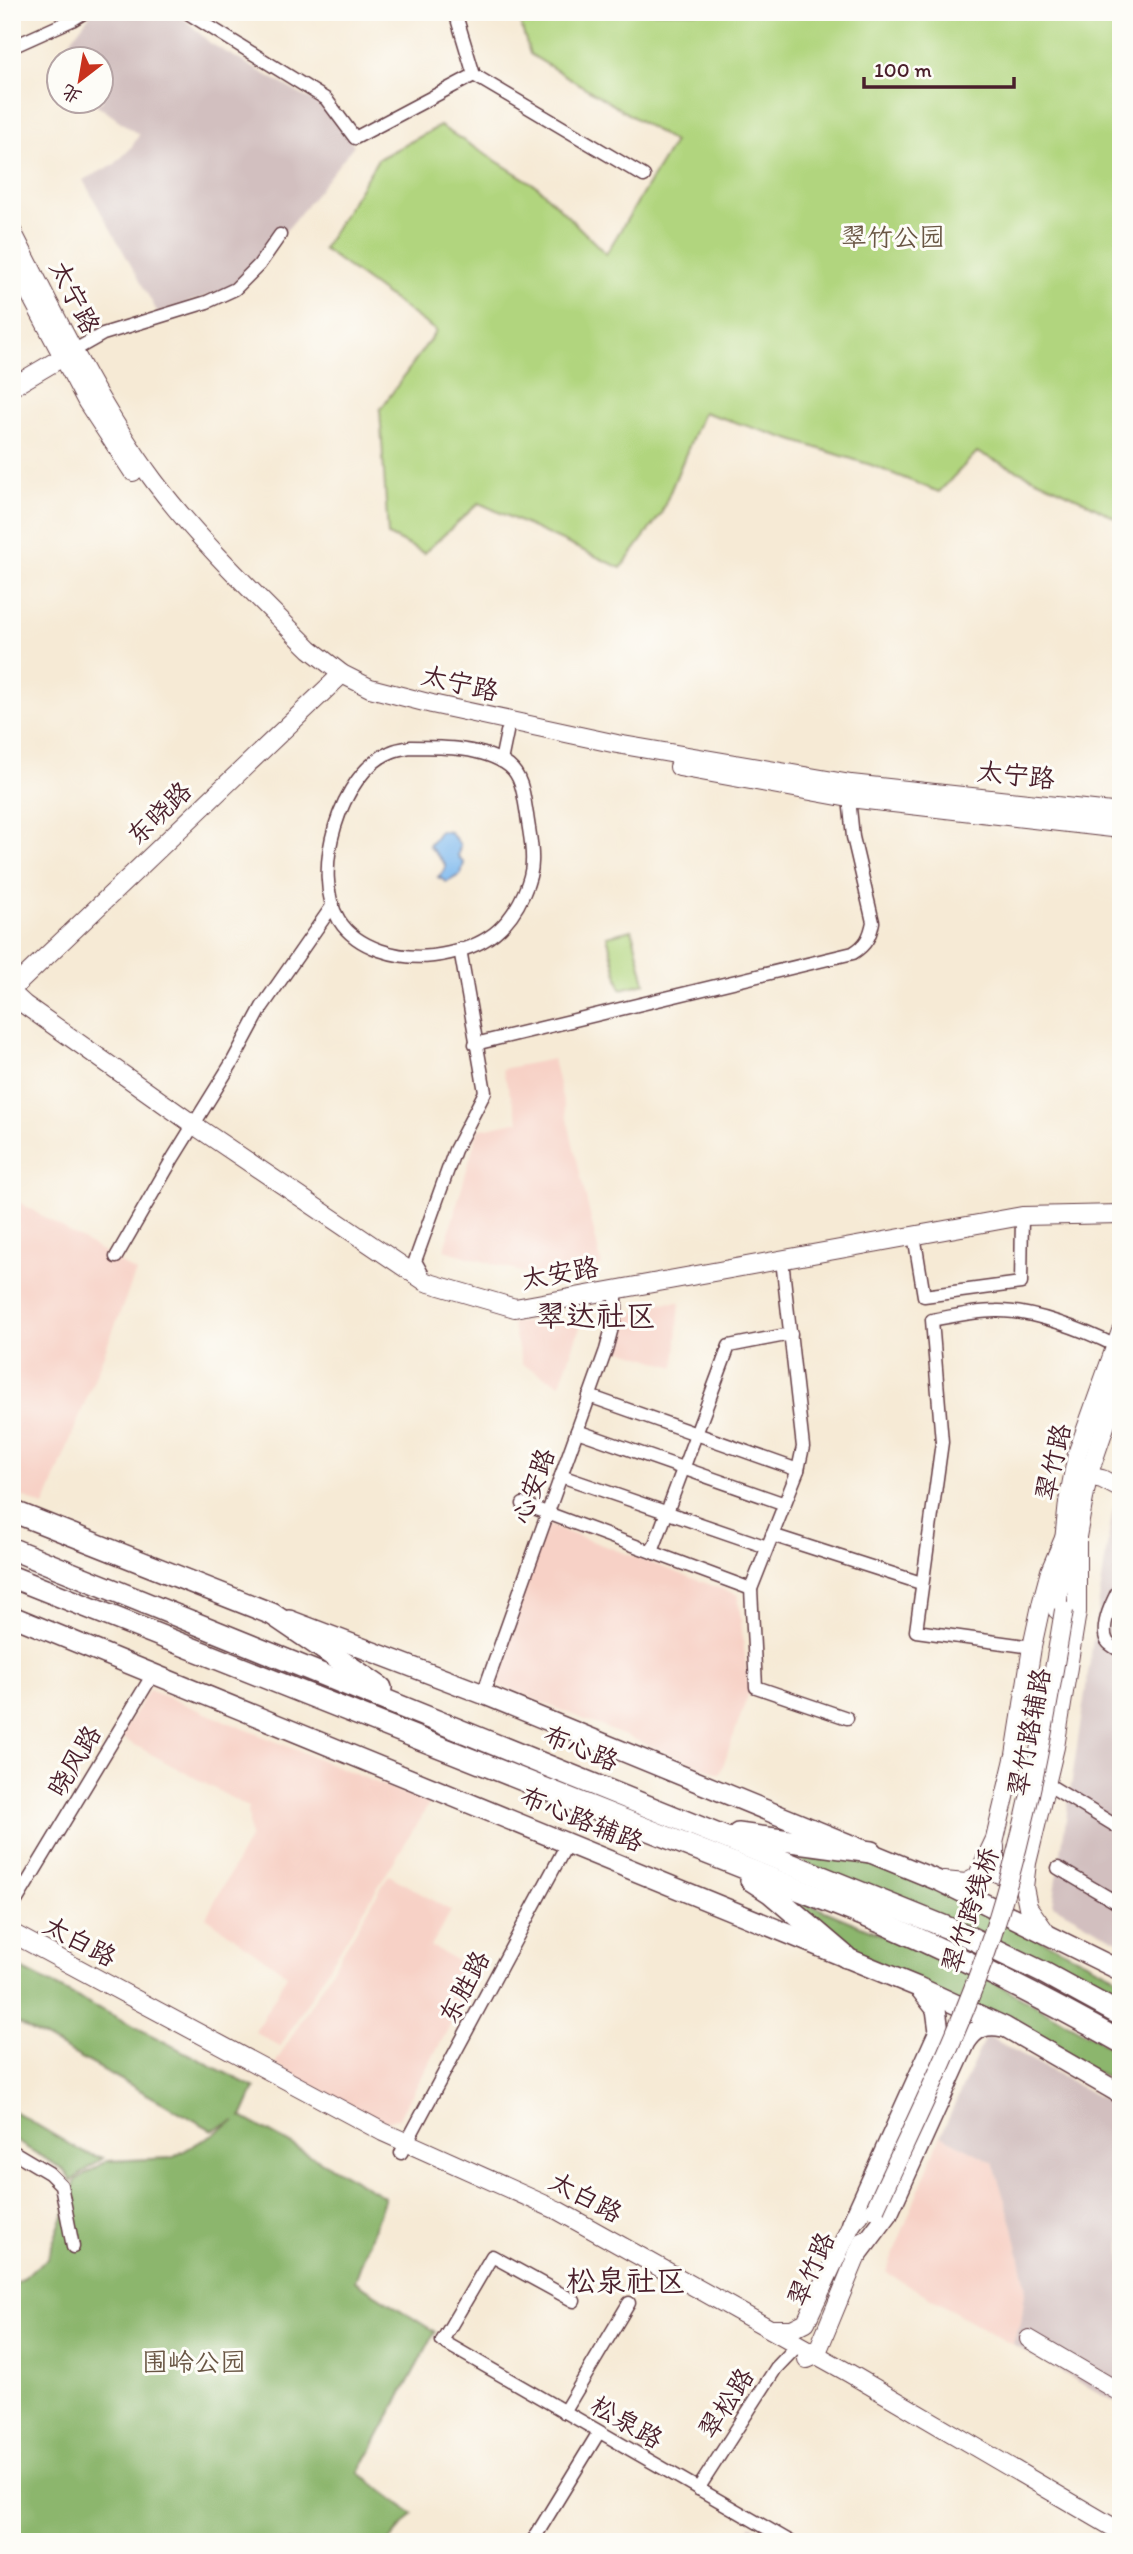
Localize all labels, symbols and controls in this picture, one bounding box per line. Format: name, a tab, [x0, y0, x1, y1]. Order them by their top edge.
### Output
north arrow	[46, 46, 116, 116]
scale bar	[864, 46, 1014, 90]
text: 100 m	[874, 57, 932, 82]
text: 北	[57, 79, 86, 109]
park label: 翠竹公园	[841, 221, 945, 253]
street label: 太宁路	[43, 255, 107, 339]
street label: 太宁路	[418, 659, 502, 707]
street label: 太宁路	[976, 755, 1056, 795]
street label: 东晓路	[120, 774, 198, 852]
street label: 太安路	[519, 1250, 601, 1296]
district label: 翠达社区	[536, 1297, 656, 1334]
street label: 翠竹路	[1029, 1420, 1077, 1504]
street label: 心安路	[505, 1444, 561, 1528]
street label: 翠竹路辅路	[1001, 1665, 1057, 1799]
street label: 晓风路	[40, 1719, 108, 1803]
street label: 布心路	[539, 1719, 623, 1777]
street label: 布心路辅路	[516, 1780, 648, 1858]
street label: 翠竹跨线桥	[935, 1843, 1005, 1977]
street label: 太白路	[38, 1909, 122, 1973]
street label: 东胜路	[432, 1945, 496, 2029]
street label: 太白路	[544, 2165, 628, 2229]
street label: 翠竹路	[781, 2227, 841, 2311]
district label: 松泉社区	[566, 2262, 686, 2299]
park label: 围岭公园	[142, 2346, 246, 2378]
street label: 翠松路	[691, 2362, 761, 2444]
street label: 松泉路	[585, 2389, 669, 2455]

